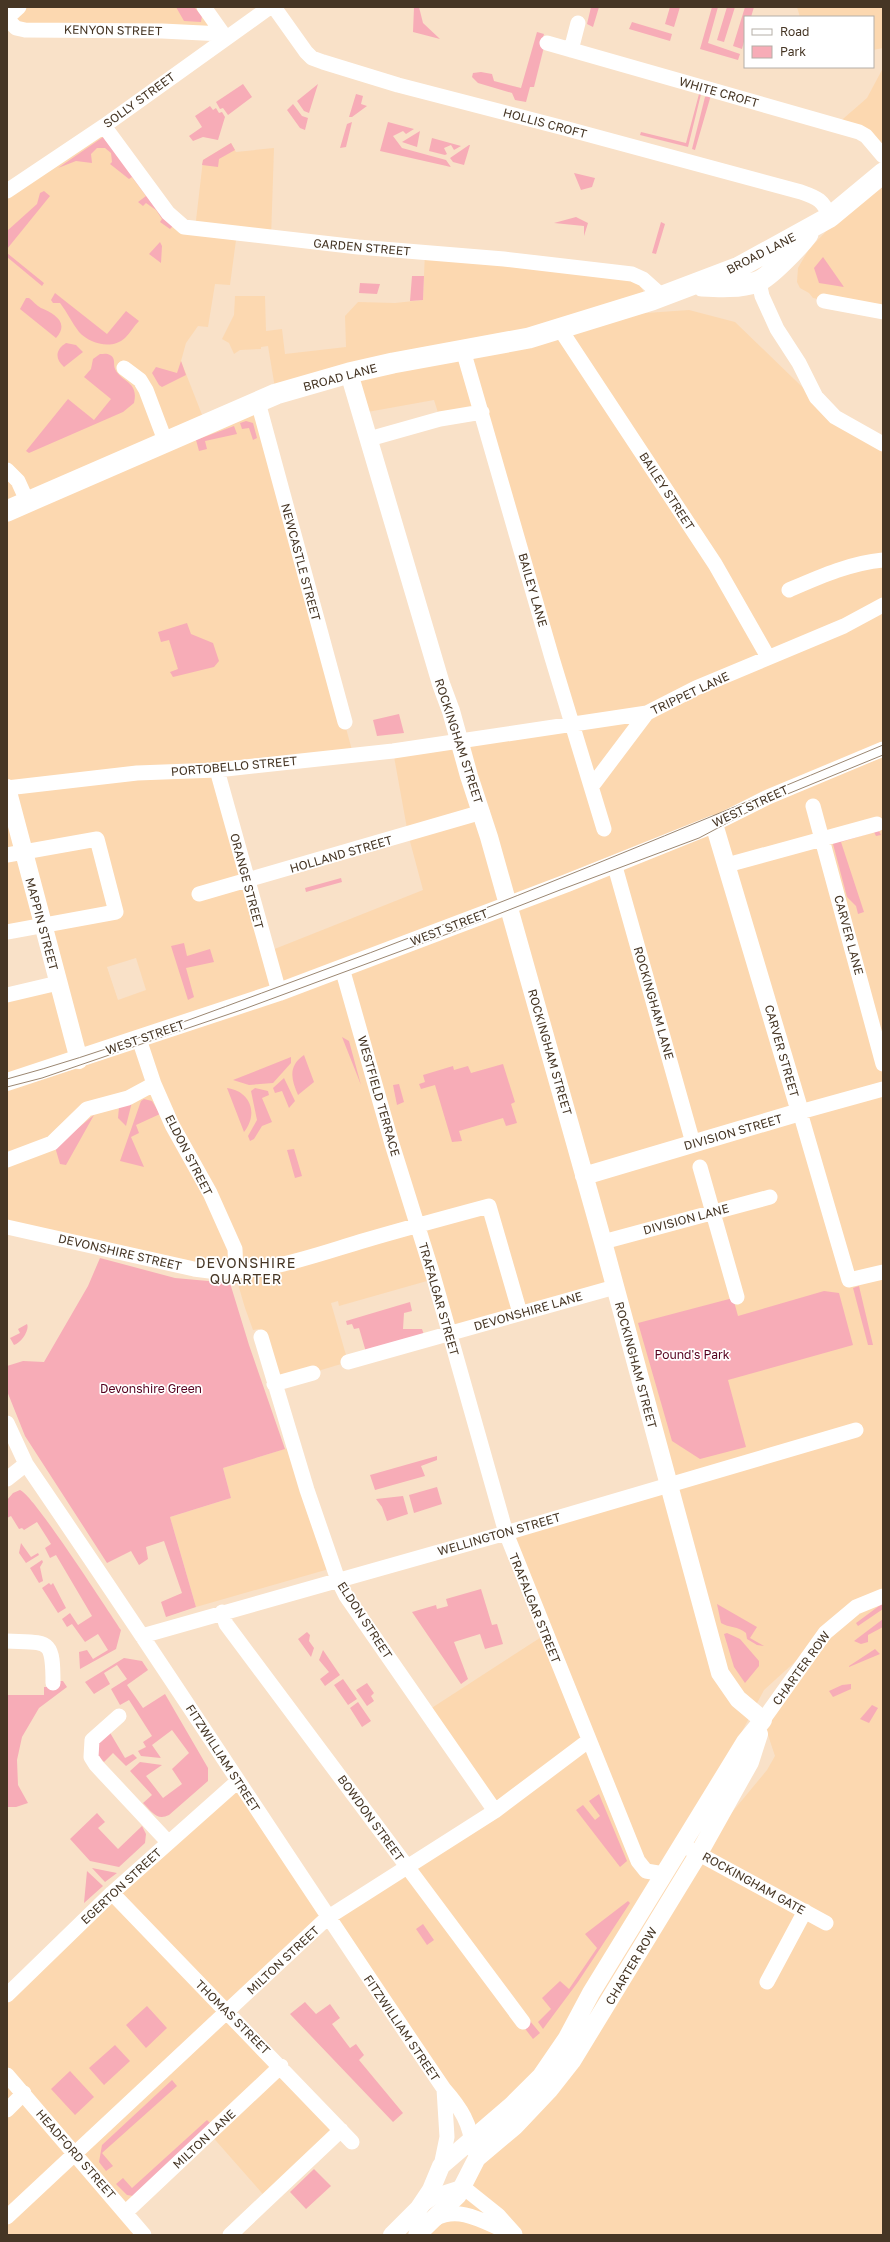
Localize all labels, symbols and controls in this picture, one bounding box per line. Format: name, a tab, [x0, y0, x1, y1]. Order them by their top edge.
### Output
legend	[744, 16, 874, 68]
street label: KENYON STREET	[64, 22, 163, 38]
text: Road	[780, 24, 809, 39]
text: Park	[780, 44, 806, 59]
street label: SOLLY STREET	[100, 69, 178, 131]
street label: WHITE CROFT	[677, 73, 761, 111]
street label: HOLLIS CROFT	[501, 105, 589, 142]
street label: BROAD LANE	[724, 229, 798, 277]
street label: GARDEN STREET	[313, 235, 412, 259]
street label: BROAD LANE	[301, 360, 379, 394]
street label: BAILEY STREET	[636, 449, 698, 533]
street label: NEWCASTLE STREET	[278, 502, 324, 623]
street label: BAILEY LANE	[515, 551, 551, 629]
street label: TRIPPET LANE	[648, 668, 732, 718]
street label: ROCKINGHAM STREET	[432, 677, 486, 806]
street label: PORTOBELLO STREET	[170, 753, 298, 779]
street label: WEST STREET	[710, 782, 791, 830]
street label: ORANGE STREET	[227, 832, 267, 931]
street label: HOLLAND STREET	[288, 832, 395, 876]
street label: MAPPIN STREET	[22, 876, 62, 973]
street label: CARVER LANE	[831, 893, 867, 977]
street label: WEST STREET	[408, 905, 491, 949]
street label: ROCKINGHAM LANE	[631, 945, 677, 1061]
street label: ROCKINGHAM STREET	[525, 987, 575, 1117]
street label: CARVER STREET	[762, 1003, 803, 1100]
street label: WEST STREET	[104, 1016, 187, 1057]
street label: WESTFIELD TERRACE	[355, 1034, 403, 1158]
street label: DIVISION STREET	[682, 1111, 785, 1153]
street label: ELDON STREET	[162, 1112, 216, 1199]
street label: DIVISION LANE	[642, 1200, 730, 1238]
street label: DEVONSHIRE STREET	[57, 1231, 184, 1274]
street label: TRAFALGAR STREET	[416, 1241, 463, 1358]
district label: DEVONSHIRE QUARTER	[196, 1254, 296, 1287]
street label: DEVONSHIRE LANE	[472, 1288, 584, 1334]
street label: ROCKINGHAM STREET	[612, 1300, 660, 1431]
park label: Pound's Park	[655, 1347, 730, 1362]
park label: Devonshire Green	[100, 1381, 202, 1396]
street label: WELLINGTON STREET	[436, 1509, 563, 1559]
street label: TRAFALGAR STREET	[506, 1551, 564, 1666]
street label: ELDON STREET	[334, 1579, 396, 1662]
street label: CHARTER ROW	[769, 1628, 833, 1708]
street label: FITZWILLIAM STREET	[183, 1701, 264, 1815]
street label: BOWDON STREET	[335, 1772, 408, 1865]
street label: EGERTON STREET	[78, 1844, 165, 1927]
street label: ROCKINGHAM GATE	[700, 1848, 808, 1918]
street label: MILTON STREET	[244, 1922, 323, 1997]
street label: CHARTER ROW	[602, 1924, 660, 2007]
street label: FITZWILLIAM STREET	[361, 1972, 443, 2084]
street label: THOMAS STREET	[192, 1976, 274, 2058]
street label: HEADFORD STREET	[33, 2106, 119, 2202]
street label: MILTON LANE	[170, 2106, 238, 2172]

